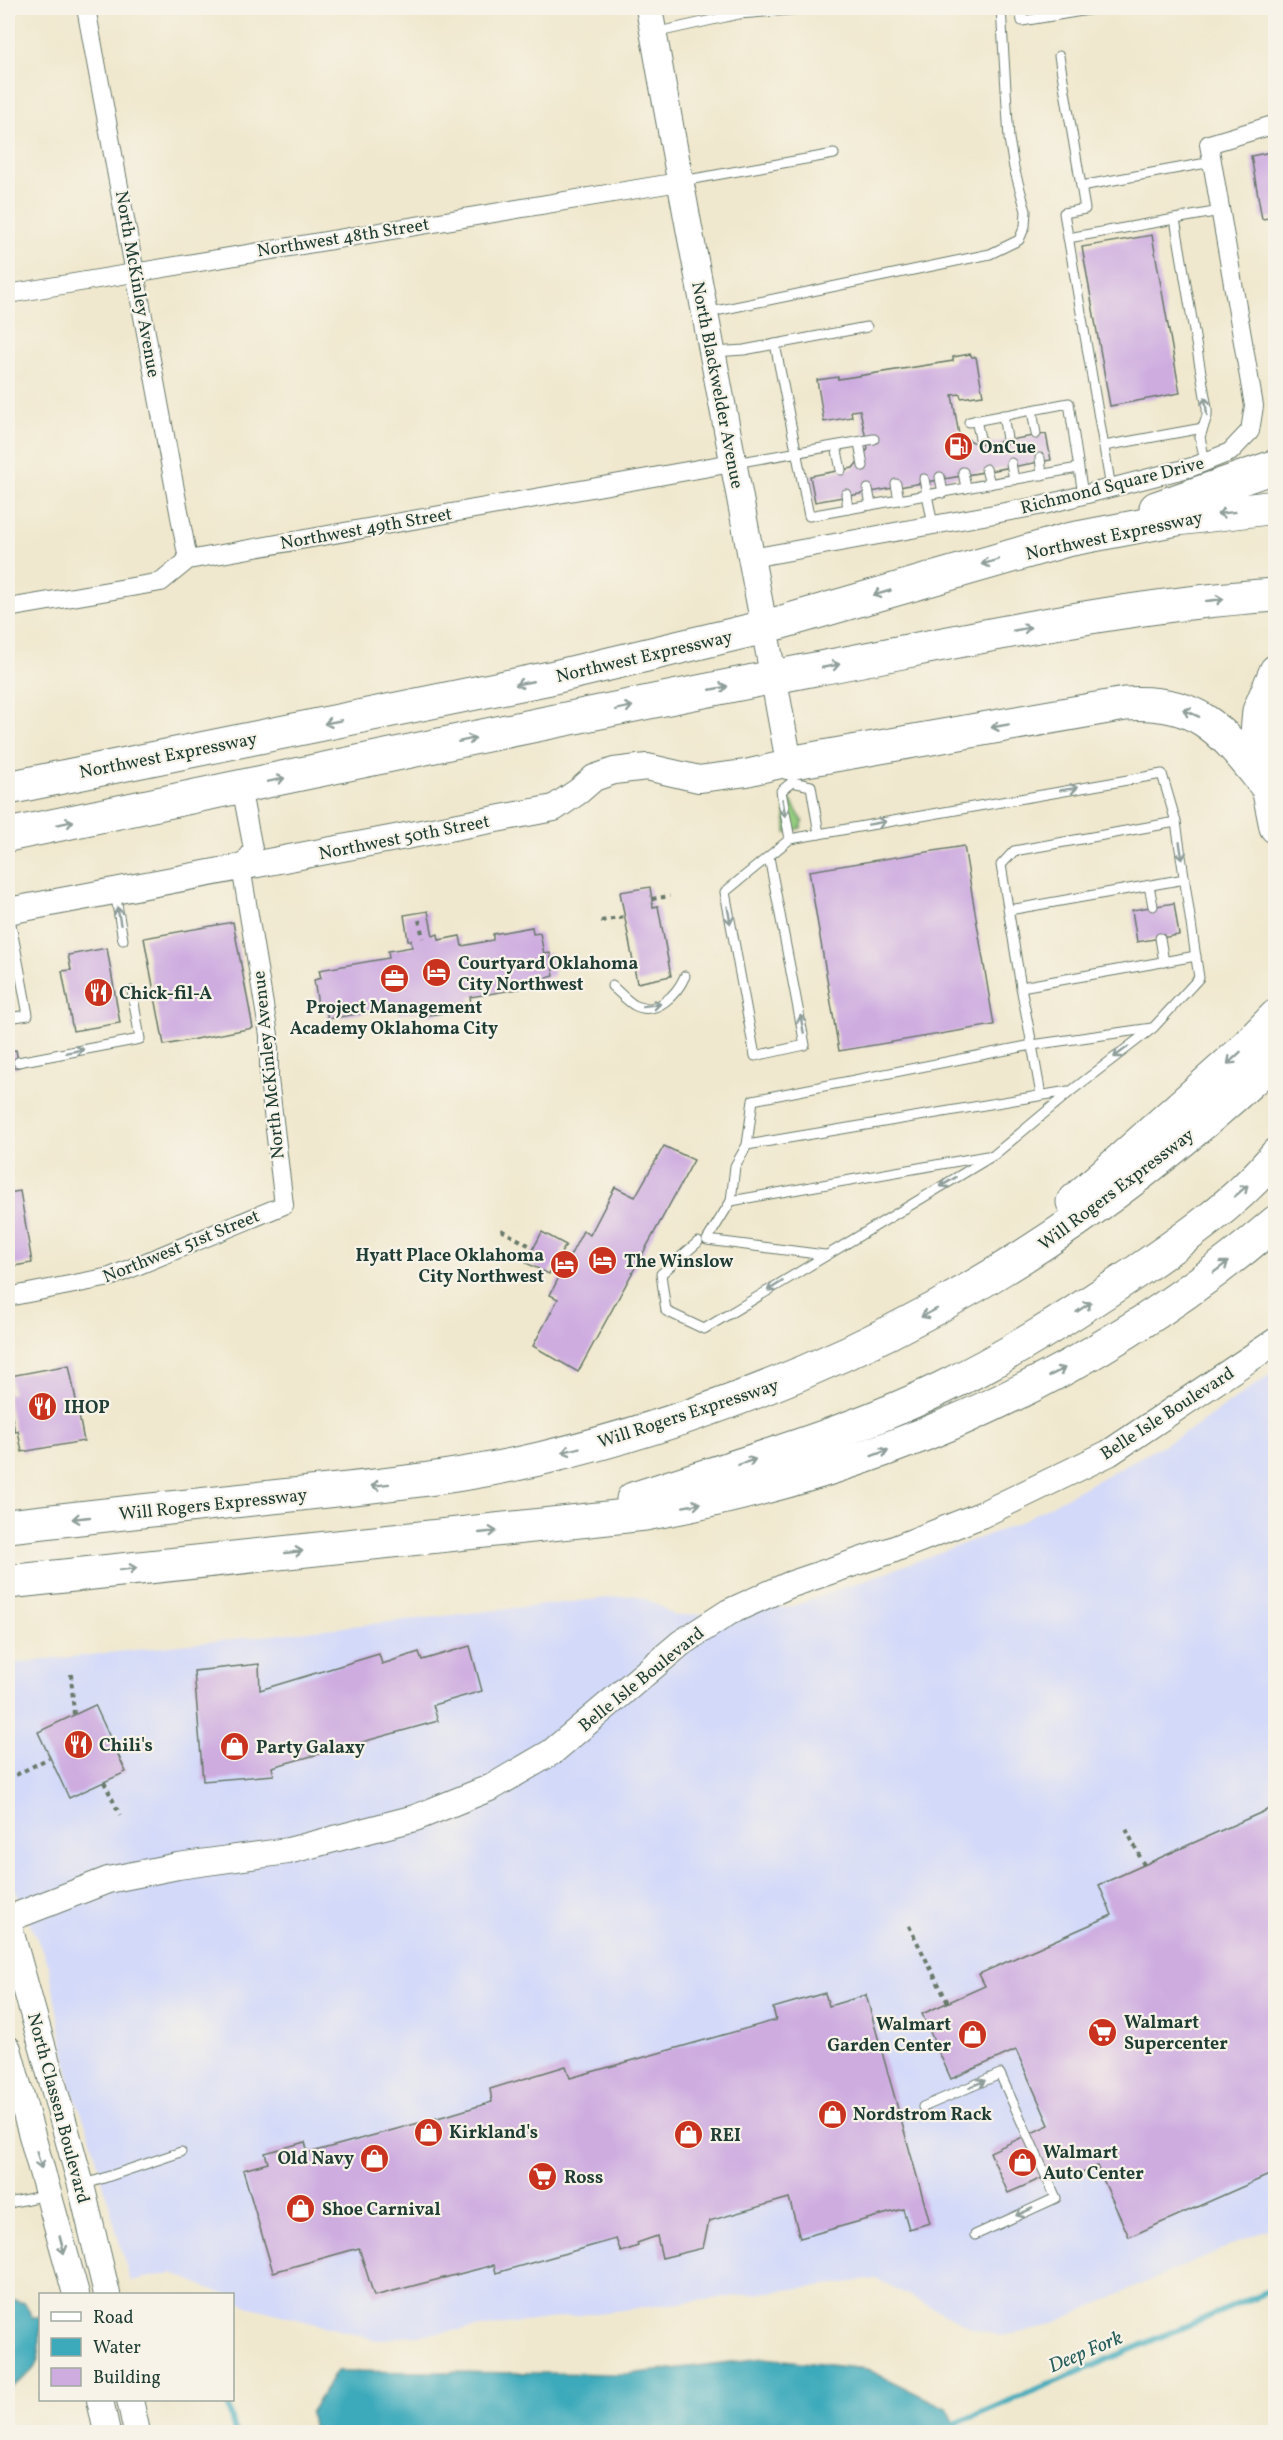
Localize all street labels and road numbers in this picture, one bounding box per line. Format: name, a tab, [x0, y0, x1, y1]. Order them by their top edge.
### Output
street label: North McKinley Avenue	[108, 189, 165, 380]
street label: Northwest 48th Street	[255, 213, 431, 264]
street label: North Blackwelder Avenue	[684, 280, 749, 491]
street label: Richmond Square Drive	[1018, 452, 1207, 521]
street label: Northwest 49th Street	[278, 502, 454, 557]
street label: Northwest Expressway	[1023, 505, 1205, 567]
street label: Northwest Expressway	[554, 625, 735, 690]
street label: Northwest Expressway	[77, 727, 259, 786]
street label: Northwest 50th Street	[317, 810, 492, 867]
street label: North McKinley Avenue	[247, 969, 292, 1160]
street label: Will Rogers Expressway	[1034, 1123, 1200, 1257]
street label: Northwest 51st Street	[99, 1204, 264, 1290]
street label: Belle Isle Boulevard	[1096, 1362, 1240, 1467]
street label: Will Rogers Expressway	[595, 1373, 783, 1456]
street label: Will Rogers Expressway	[118, 1483, 309, 1528]
street label: Belle Isle Boulevard	[574, 1622, 710, 1739]
street label: North Classen Boulevard	[20, 2010, 95, 2206]

